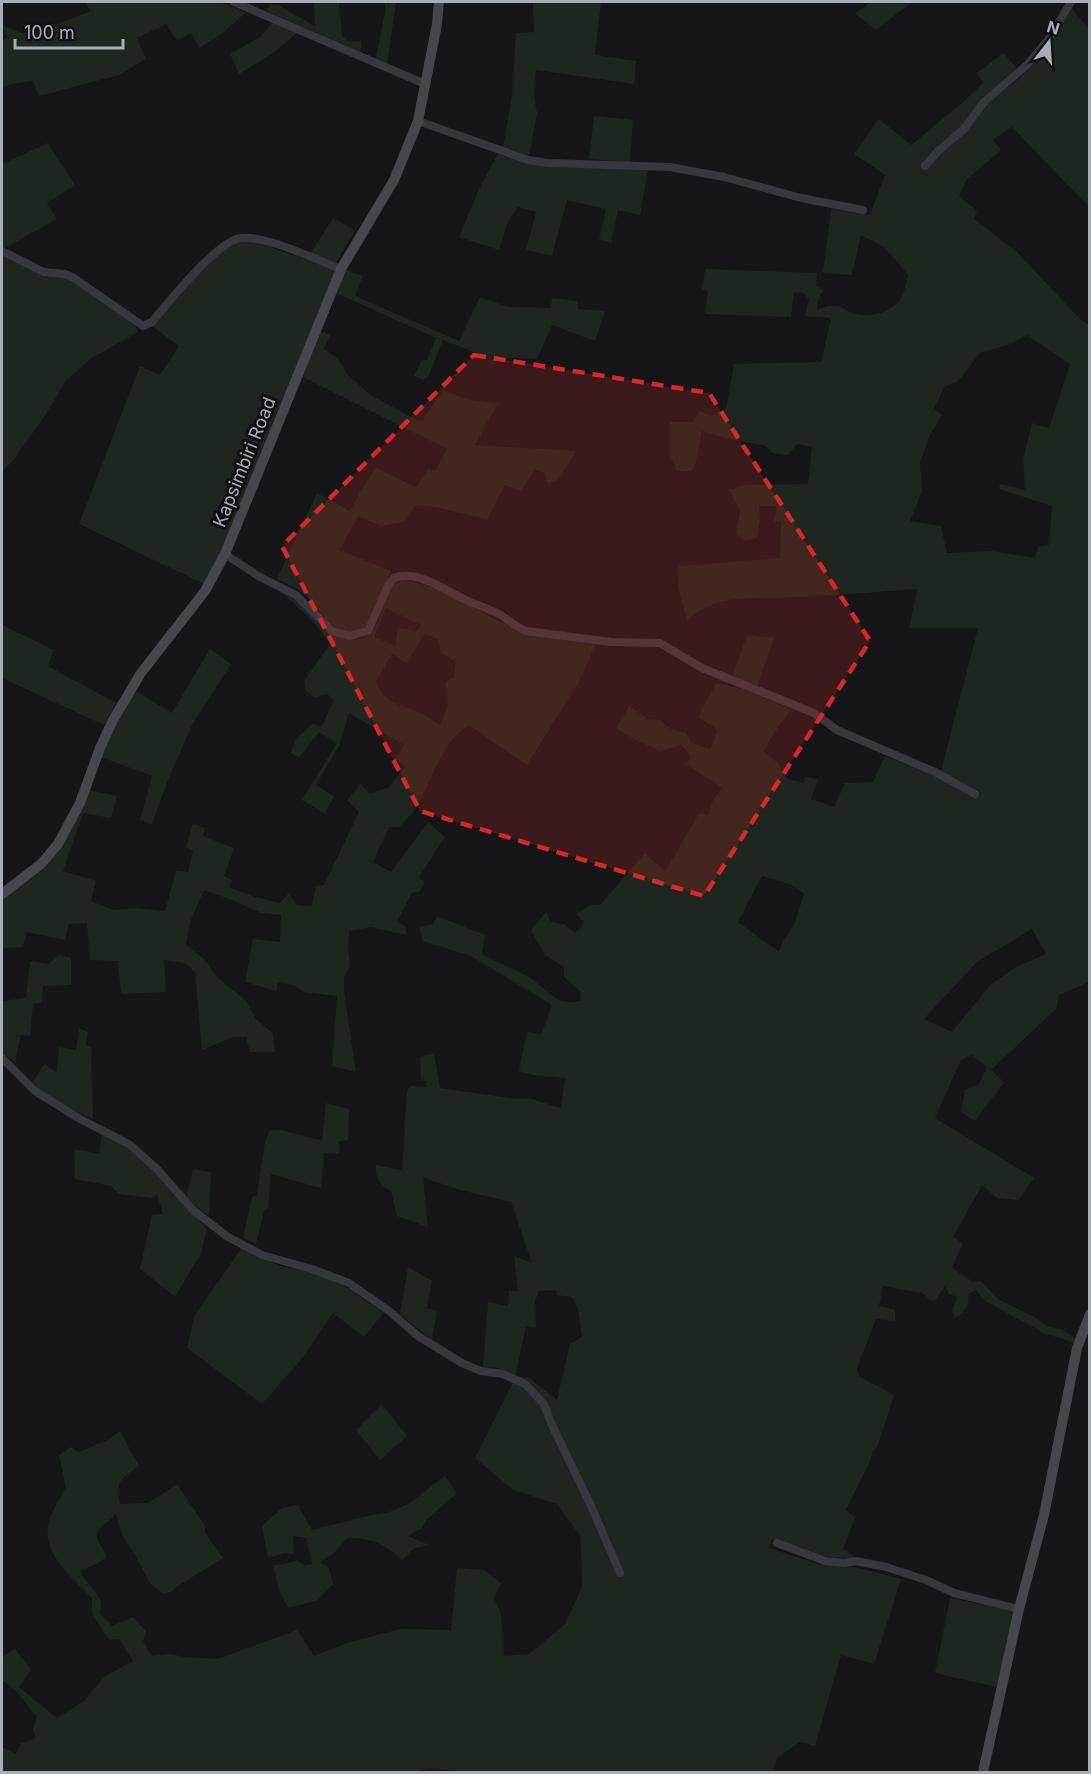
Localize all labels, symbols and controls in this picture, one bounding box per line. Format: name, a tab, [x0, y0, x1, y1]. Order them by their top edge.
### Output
scale bar	[15, 12, 123, 50]
north arrow	[1019, 12, 1079, 72]
text: N	[1045, 16, 1062, 39]
text: 100 m	[24, 22, 75, 43]
street label: Kapsimbiri Road	[208, 394, 280, 530]

